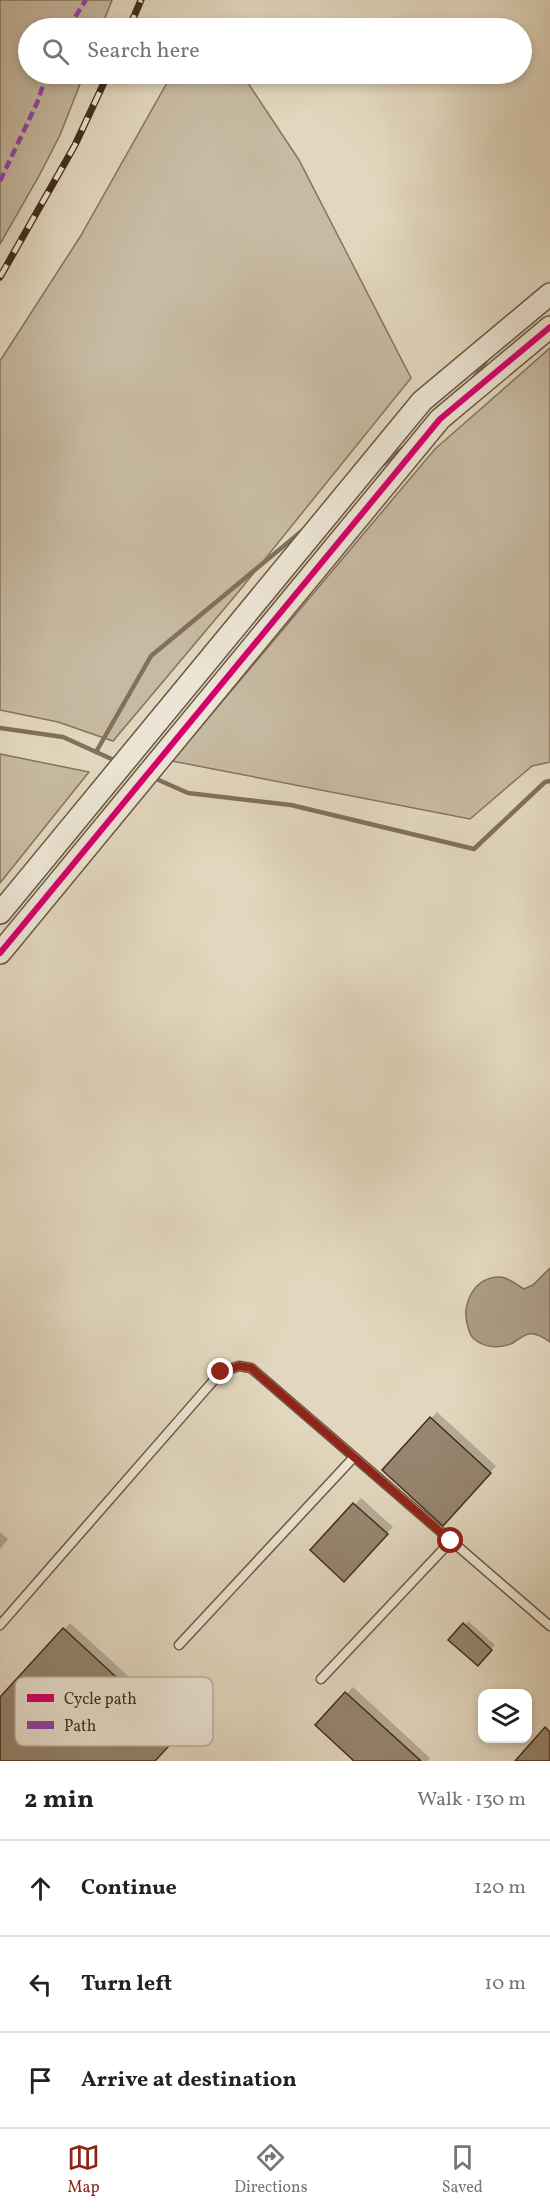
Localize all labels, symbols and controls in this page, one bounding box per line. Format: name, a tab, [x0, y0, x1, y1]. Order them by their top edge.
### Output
search box	[18, 18, 532, 84]
icon: search	[39, 35, 72, 68]
text: Search here	[87, 36, 200, 67]
route end	[207, 1358, 233, 1384]
route start	[437, 1527, 463, 1553]
legend	[15, 1677, 213, 1746]
text: Cycle path	[64, 1689, 137, 1711]
map controls	[478, 1689, 532, 1743]
button: layers	[478, 1689, 532, 1743]
text: Path	[64, 1716, 96, 1738]
text: 2 min	[24, 1782, 94, 1818]
text: Walk · 130 m	[417, 1786, 526, 1814]
icon: ahead	[24, 1872, 57, 1905]
text: Continue	[81, 1873, 177, 1904]
text: 120 m	[474, 1874, 526, 1902]
icon: left	[24, 1968, 57, 2001]
text: Turn left	[81, 1969, 172, 2000]
text: 10 m	[485, 1970, 526, 1998]
icon: arrive	[24, 2064, 57, 2097]
text: Arrive at destination	[81, 2065, 297, 2096]
tab: Map	[67, 2141, 100, 2199]
tab: Directions	[234, 2141, 308, 2199]
tab: Saved	[442, 2141, 483, 2199]

